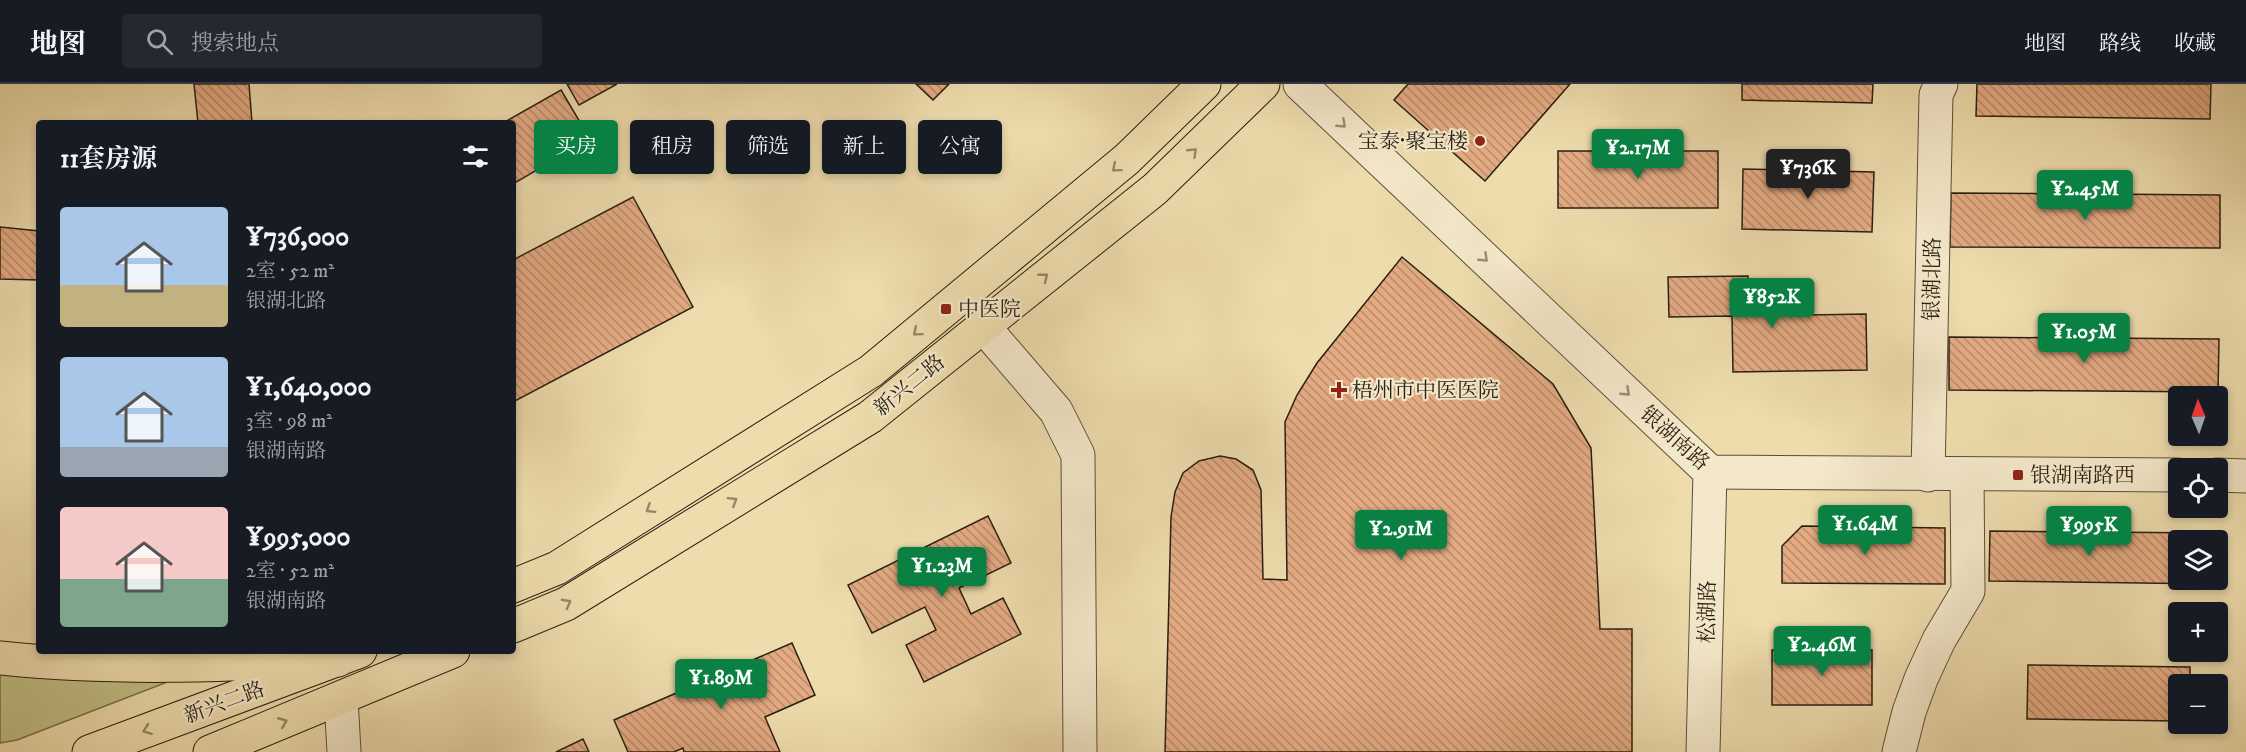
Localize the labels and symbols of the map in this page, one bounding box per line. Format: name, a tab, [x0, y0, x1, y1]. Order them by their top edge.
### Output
one-way arrow	[1336, 117, 1346, 128]
place label: 宝泰·聚宝楼	[1358, 129, 1468, 155]
pin: ¥2.17M	[1589, 129, 1687, 180]
marker: 宝泰·聚宝楼	[1473, 134, 1487, 148]
one-way arrow	[1187, 148, 1197, 159]
pin: ¥736K	[1766, 149, 1850, 200]
one-way arrow	[1112, 161, 1123, 172]
pin: ¥2.45M	[2036, 170, 2134, 221]
street label: 银湖北路	[1919, 237, 1947, 321]
one-way arrow	[1477, 251, 1488, 262]
one-way arrow	[1037, 274, 1048, 285]
pin: ¥852K	[1730, 278, 1814, 329]
place label: 中医院	[958, 297, 1021, 323]
marker: 中医院	[939, 302, 953, 316]
pin: ¥1.05M	[2035, 313, 2133, 364]
one-way arrow	[913, 325, 924, 336]
street label: 新兴二路	[869, 349, 950, 422]
place label: 梧州市中医医院	[1352, 378, 1499, 404]
marker: 梧州市中医医院	[1330, 381, 1348, 399]
one-way arrow	[1618, 385, 1629, 396]
north arrow	[2168, 386, 2228, 446]
street label: 银湖南路	[1634, 401, 1714, 477]
place label: 银湖南路西	[2030, 463, 2135, 489]
marker: 银湖南路西	[2011, 468, 2025, 482]
one-way arrow	[727, 497, 737, 509]
one-way arrow	[646, 502, 656, 514]
pin: ¥1.64M	[1816, 505, 1914, 556]
pin: ¥995K	[2047, 506, 2131, 557]
pin: ¥2.91M	[1352, 510, 1450, 561]
pin: ¥1.23M	[893, 547, 991, 598]
street label: 松湖路	[1694, 580, 1722, 644]
one-way arrow	[560, 599, 571, 610]
pin: ¥2.46M	[1773, 626, 1871, 677]
pin: ¥1.89M	[672, 659, 770, 710]
street label: 新兴二路	[180, 676, 268, 730]
one-way arrow	[277, 717, 288, 729]
one-way arrow	[143, 723, 153, 736]

